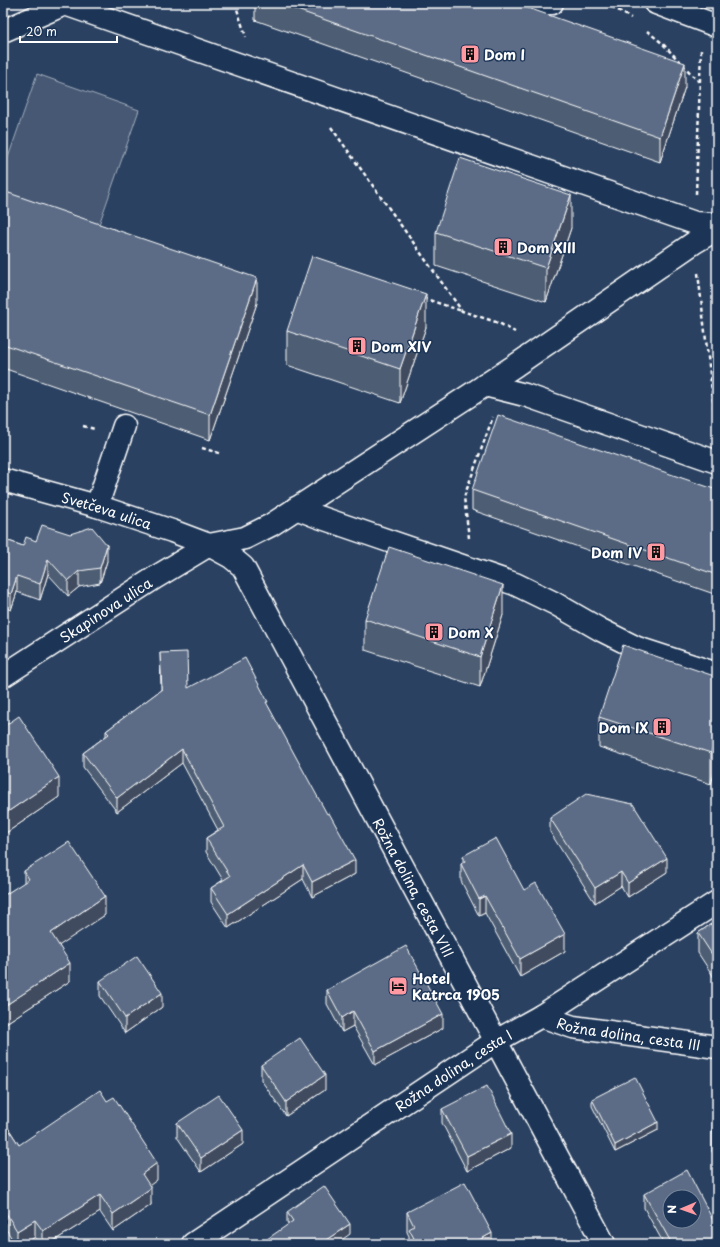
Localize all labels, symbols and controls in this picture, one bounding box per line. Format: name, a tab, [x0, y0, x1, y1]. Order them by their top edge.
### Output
scale bar	[20, 18, 117, 44]
text: 20 m	[26, 22, 57, 40]
building icon: Dom I	[459, 43, 481, 65]
place label: Dom I	[484, 44, 525, 65]
building icon: Dom XIII	[492, 236, 514, 258]
place label: Dom XIII	[517, 237, 576, 258]
building icon: Dom XIV	[346, 335, 368, 357]
place label: Dom XIV	[371, 336, 431, 357]
street label: Svetčeva ulica	[59, 486, 155, 534]
building icon: Dom IV	[645, 541, 667, 563]
place label: Dom IV	[591, 542, 642, 563]
street label: Skapinova ulica	[55, 572, 156, 647]
building icon: Dom X	[423, 621, 445, 643]
place label: Dom X	[448, 622, 494, 643]
building icon: Dom IX	[651, 716, 673, 738]
place label: Dom IX	[598, 717, 649, 738]
street label: Rožna dolina, cesta VIII	[368, 814, 460, 961]
place label: Hotel Katrca 1905	[412, 968, 500, 1005]
hotel icon: Hotel Katrca 1905	[387, 975, 409, 997]
street label: Rožna dolina, cesta III	[554, 1012, 702, 1055]
street label: Rožna dolina, cesta I	[391, 1024, 516, 1116]
north arrow	[662, 1189, 702, 1229]
text: N	[663, 1204, 680, 1214]

